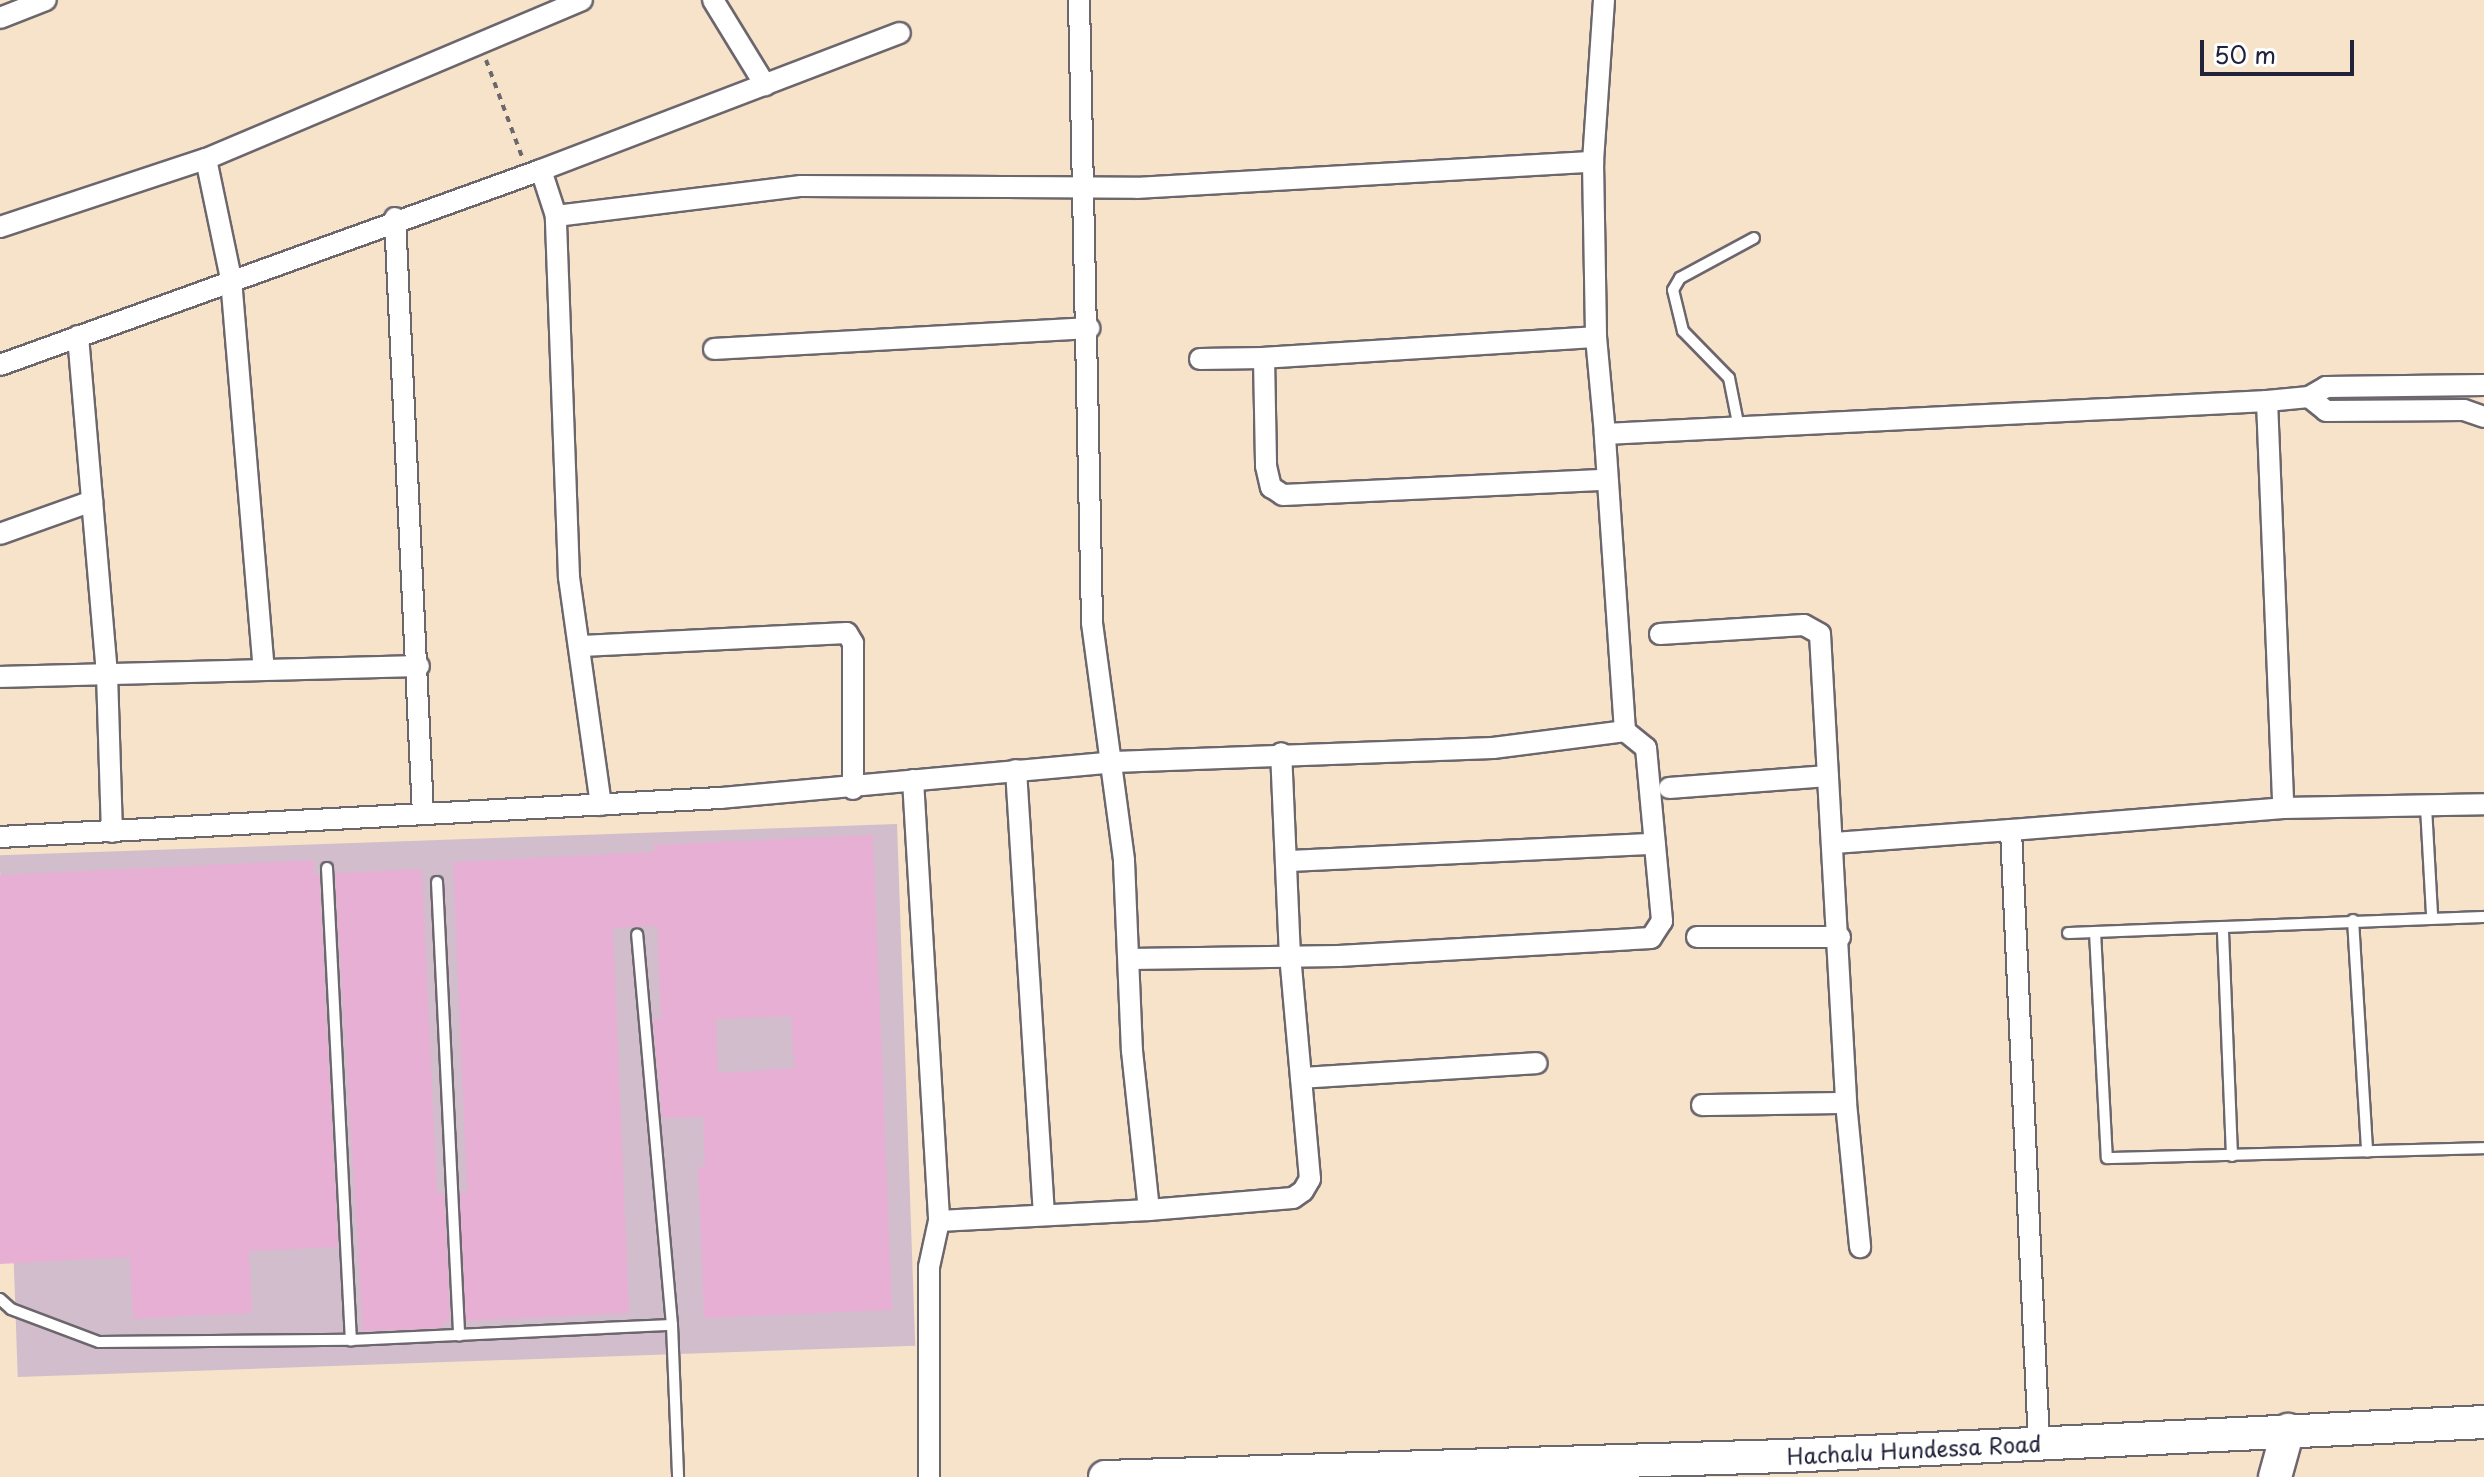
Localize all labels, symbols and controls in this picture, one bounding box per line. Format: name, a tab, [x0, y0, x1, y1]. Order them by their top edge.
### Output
scale bar	[2204, 24, 2358, 74]
text: 50 m	[2214, 36, 2276, 72]
street label: Hachalu Hundessa Road	[1786, 1429, 2042, 1469]

